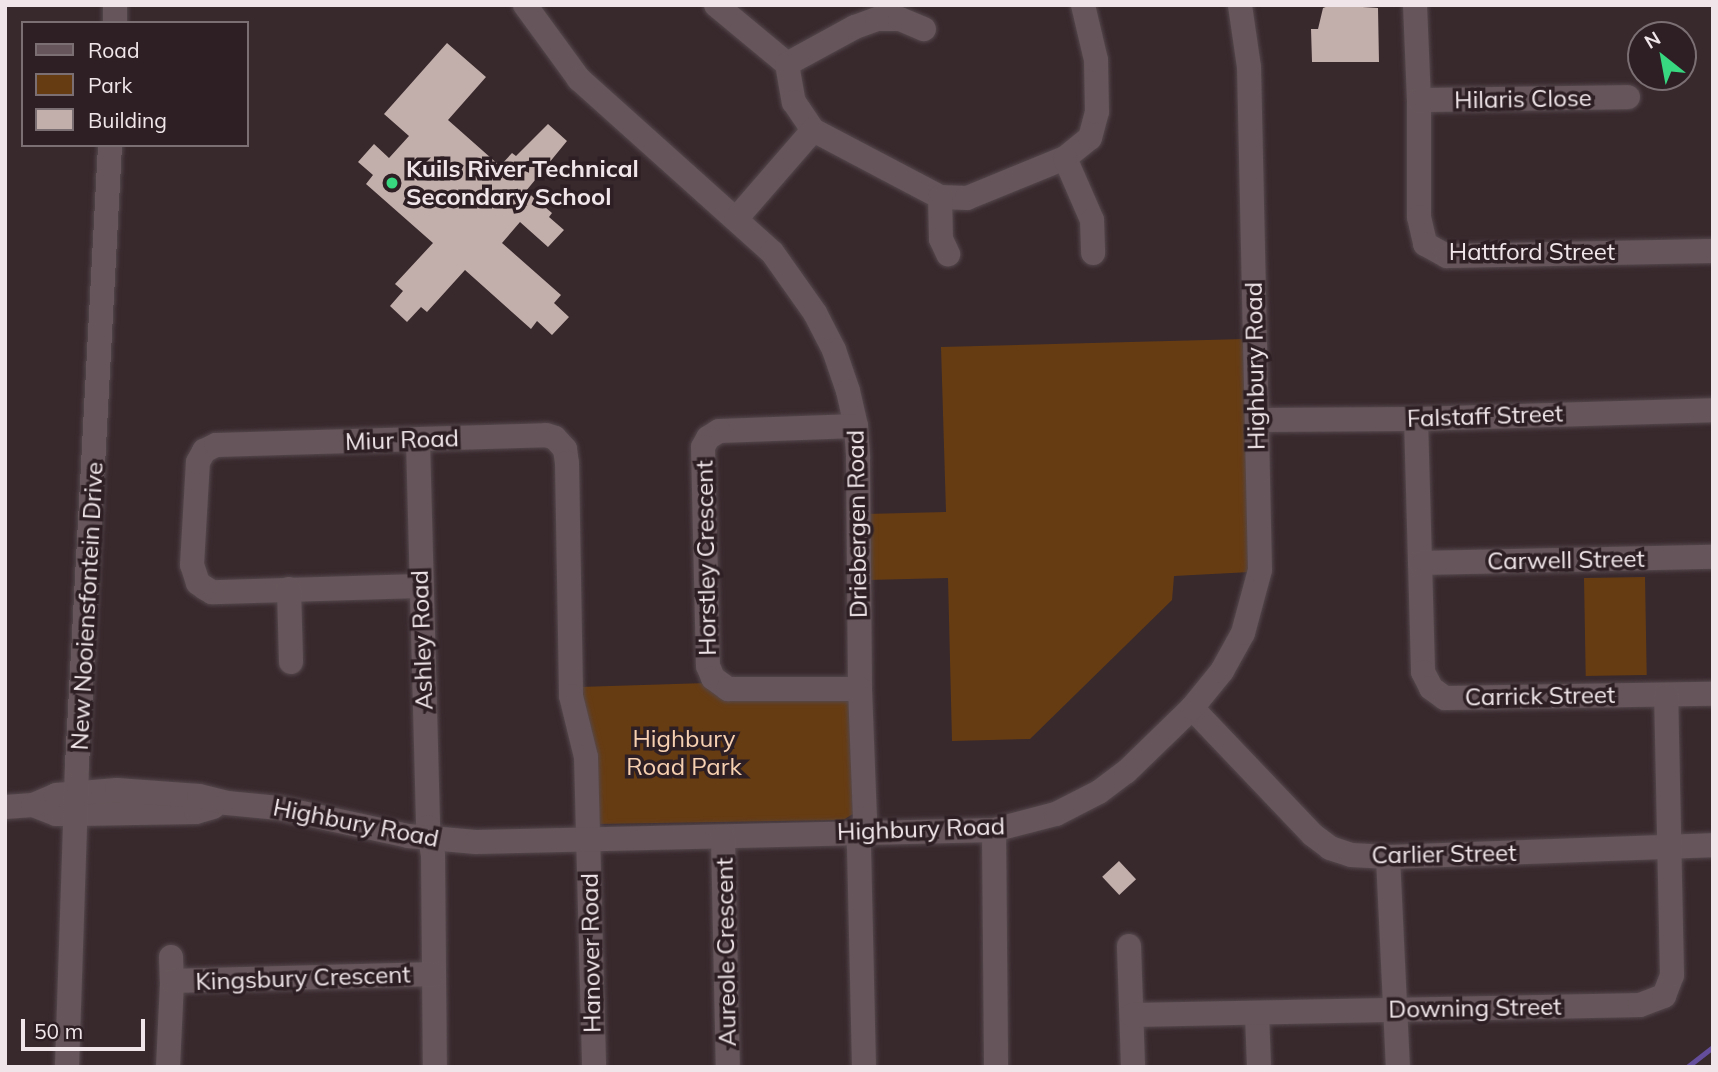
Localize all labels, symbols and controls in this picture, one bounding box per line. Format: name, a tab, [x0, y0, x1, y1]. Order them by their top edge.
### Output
legend	[21, 21, 248, 147]
north arrow	[1627, 21, 1697, 91]
text: N	[1640, 26, 1665, 54]
text: Road	[88, 37, 139, 63]
text: Park	[88, 72, 132, 98]
street label: Hilaris Close	[1454, 83, 1592, 115]
text: Building	[88, 107, 167, 133]
place label: Kuils River Technical Secondary School	[406, 155, 639, 211]
marker: Kuils River Technical Secondary School	[384, 175, 400, 191]
street label: Hattford Street	[1449, 238, 1615, 266]
street label: Highbury Road	[1239, 282, 1271, 450]
street label: Falstaff Street	[1406, 399, 1564, 433]
street label: Miur Road	[345, 424, 459, 456]
street label: Driebergen Road	[841, 430, 873, 618]
street label: Horstley Crescent	[690, 460, 722, 656]
street label: New Nooiensfontein Drive	[65, 461, 109, 751]
street label: Carwell Street	[1487, 544, 1645, 576]
street label: Ashley Road	[405, 570, 439, 710]
street label: Carrick Street	[1465, 680, 1615, 712]
park label: Highbury Road Park	[626, 725, 742, 781]
street label: Highbury Road	[271, 793, 441, 853]
street label: Highbury Road	[836, 812, 1006, 846]
street label: Carlier Street	[1371, 838, 1517, 870]
street label: Aureole Crescent	[710, 857, 742, 1047]
street label: Hanover Road	[575, 873, 607, 1033]
street label: Kingsbury Crescent	[195, 960, 411, 996]
street label: Downing Street	[1388, 992, 1562, 1024]
scale bar	[24, 1006, 149, 1050]
text: 50 m	[34, 1018, 83, 1044]

